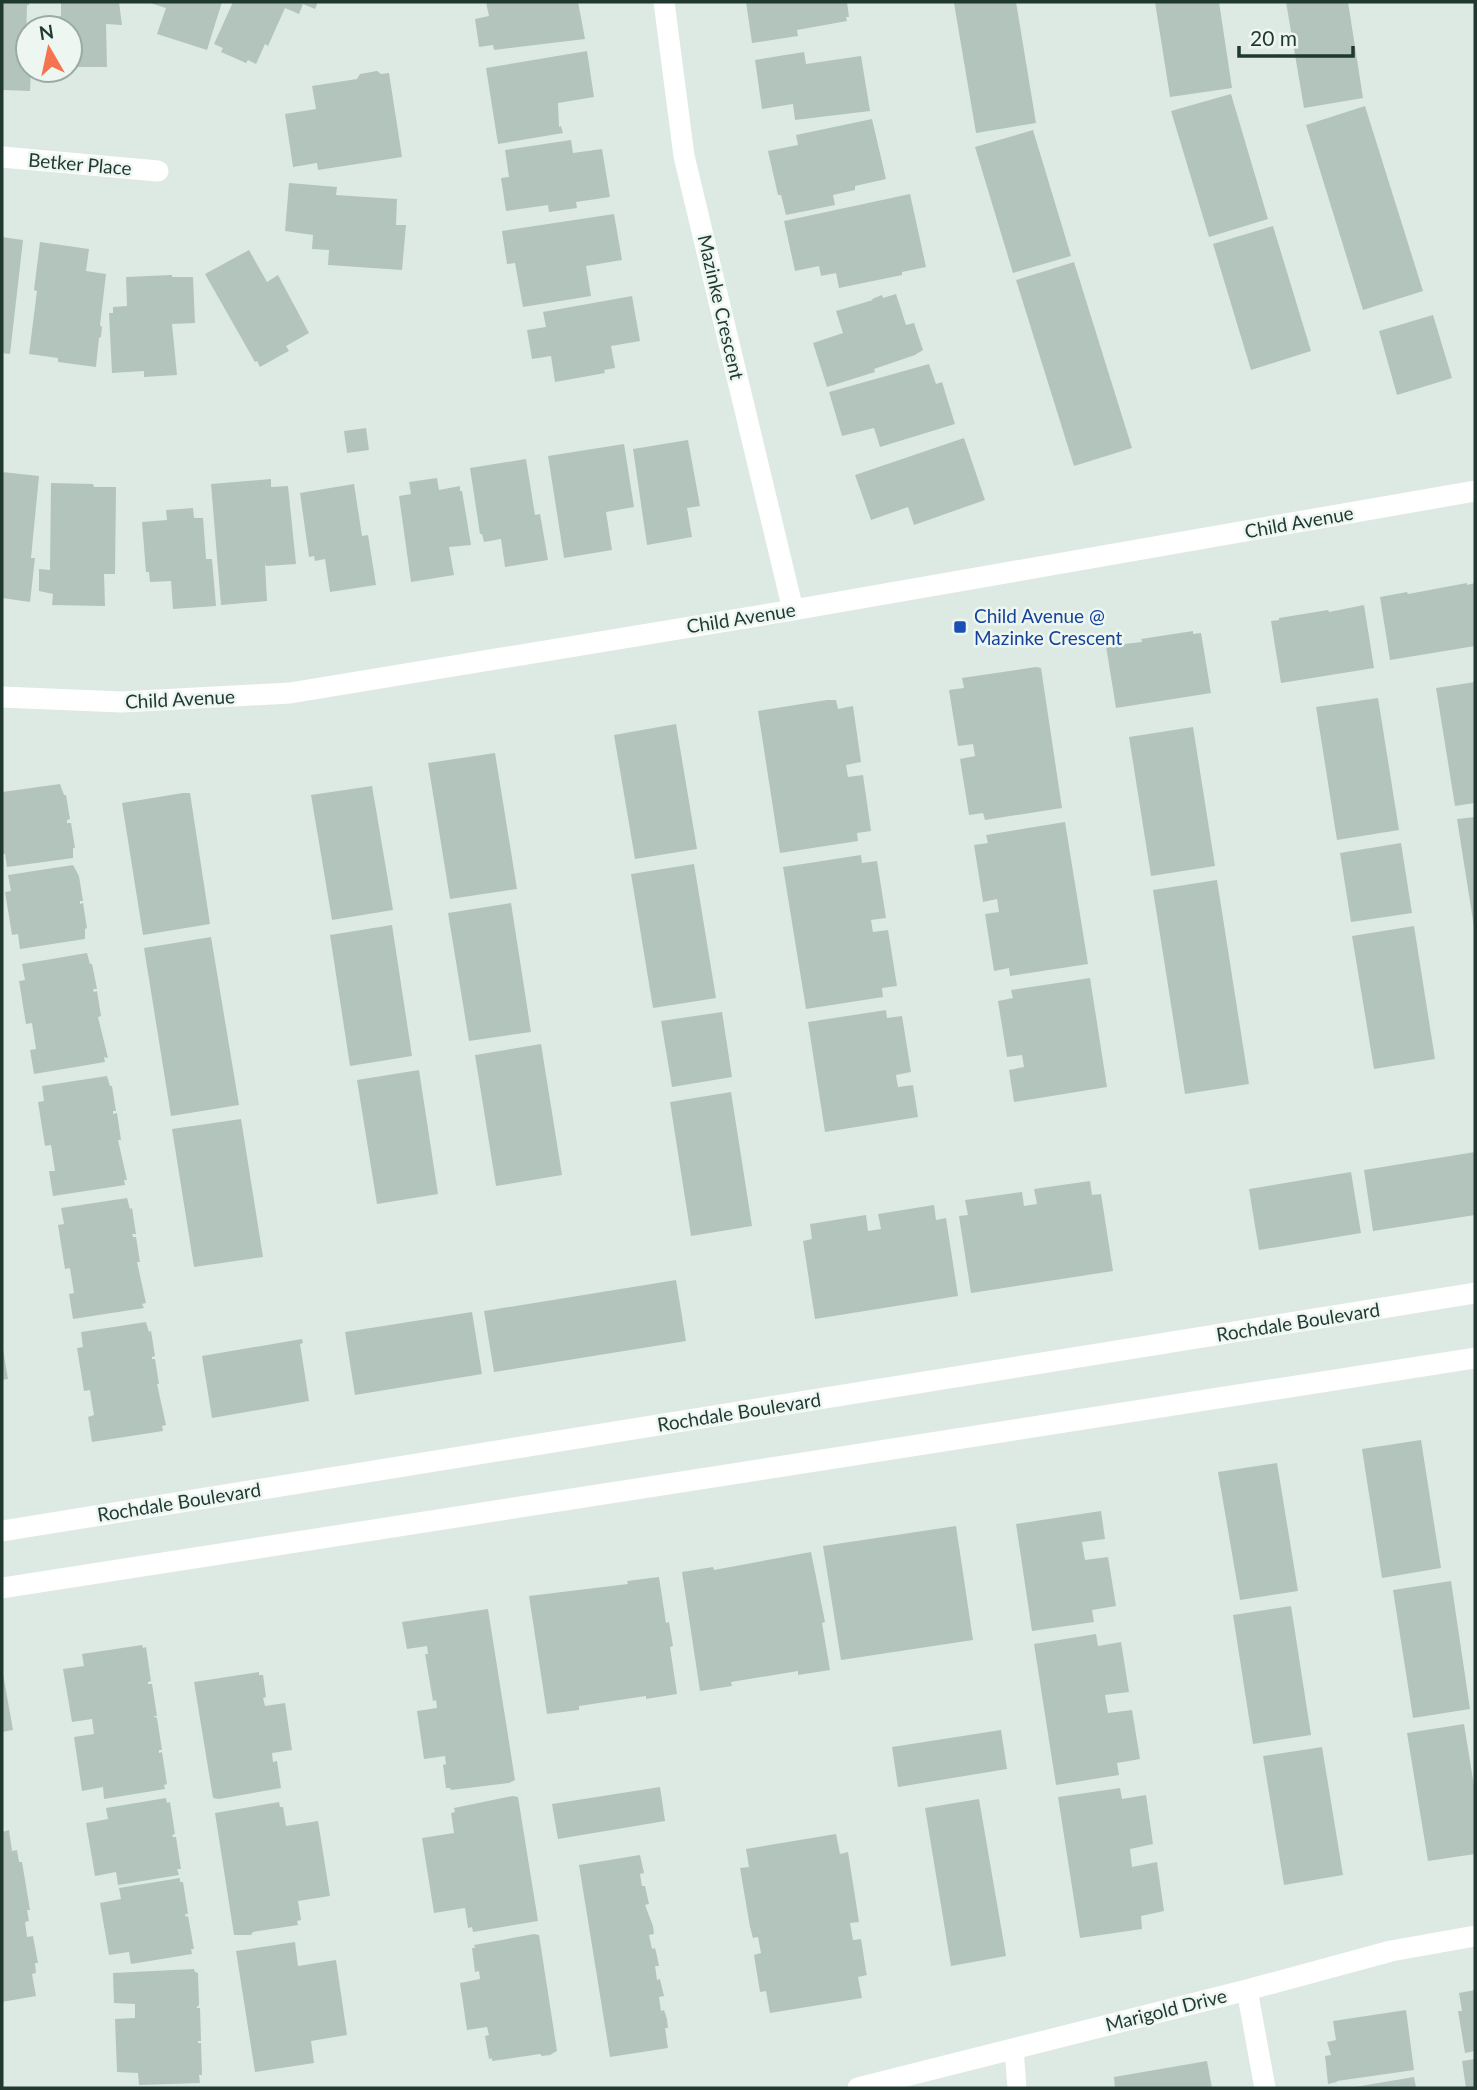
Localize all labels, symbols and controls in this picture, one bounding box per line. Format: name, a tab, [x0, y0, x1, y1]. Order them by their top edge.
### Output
north arrow	[14, 14, 84, 84]
scale bar	[1239, 14, 1353, 58]
text: N	[37, 19, 55, 44]
text: 20 m	[1250, 25, 1297, 50]
street label: Betker Place	[27, 148, 133, 179]
street label: Mazinke Crescent	[694, 232, 749, 382]
street label: Child Avenue	[1243, 501, 1355, 542]
street label: Child Avenue	[685, 598, 797, 637]
place label: Child Avenue @ Mazinke Crescent	[974, 604, 1122, 649]
marker: Child Avenue @ Mazinke Crescent	[952, 619, 968, 635]
street label: Child Avenue	[124, 684, 236, 713]
street label: Rochdale Boulevard	[1215, 1297, 1381, 1346]
street label: Rochdale Boulevard	[656, 1387, 822, 1436]
street label: Rochdale Boulevard	[96, 1477, 262, 1526]
street label: Marigold Drive	[1103, 1983, 1229, 2036]

